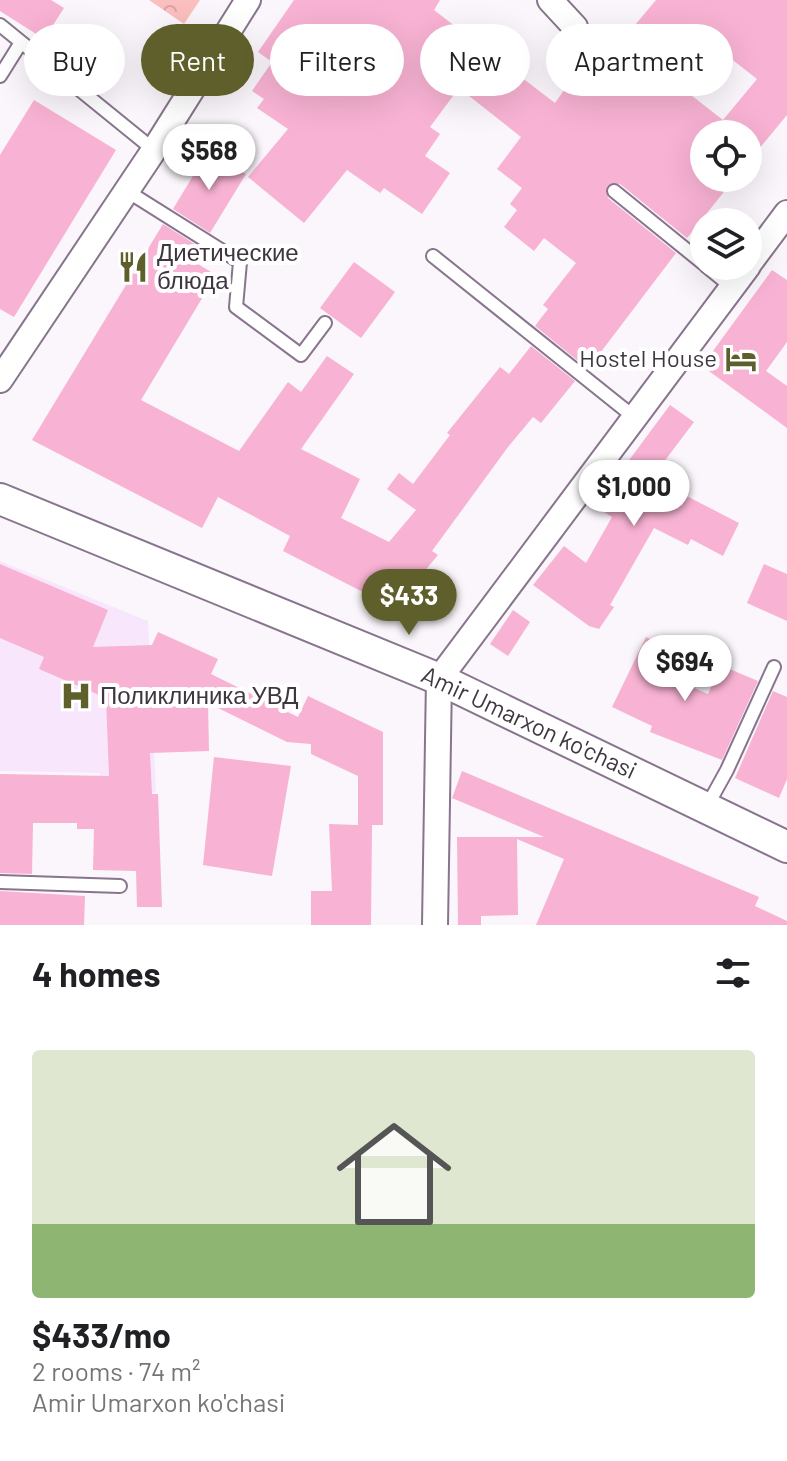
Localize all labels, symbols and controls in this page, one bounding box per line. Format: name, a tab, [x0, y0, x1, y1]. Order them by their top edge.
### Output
chip: Buy	[24, 24, 125, 96]
chip: Rent	[141, 24, 254, 96]
chip: Filters	[270, 24, 404, 96]
chip: New	[420, 24, 530, 96]
chip: Apartment	[546, 24, 733, 96]
map controls	[690, 120, 762, 280]
button: locate	[690, 120, 762, 192]
pin: $568	[162, 124, 256, 192]
text: $568	[181, 134, 237, 165]
button: layers	[690, 208, 762, 280]
place label: Диетические блюда	[157, 237, 299, 294]
restaurant icon: Диетические блюда	[116, 250, 150, 284]
hotel icon: Hostel House	[724, 342, 758, 376]
place label: Hostel House	[579, 343, 717, 372]
pin: $1,000	[569, 460, 699, 528]
text: $1,000	[597, 470, 671, 501]
pin: $433	[362, 569, 456, 637]
text: $433	[380, 579, 438, 610]
pin: $694	[638, 635, 732, 703]
text: $694	[656, 645, 714, 676]
street label: Amir Umarxon ko'chasi	[418, 659, 642, 784]
hospital icon: Поликлиника УВД	[59, 679, 93, 713]
place label: Поликлиника УВД	[100, 680, 298, 709]
icon: filters	[711, 951, 755, 995]
text: 4 homes	[32, 953, 161, 994]
icon: home	[322, 1102, 466, 1246]
text: $433/mo	[32, 1314, 171, 1355]
text: 2 rooms · 74 m²	[32, 1355, 200, 1386]
text: Amir Umarxon ko'chasi	[32, 1386, 285, 1417]

